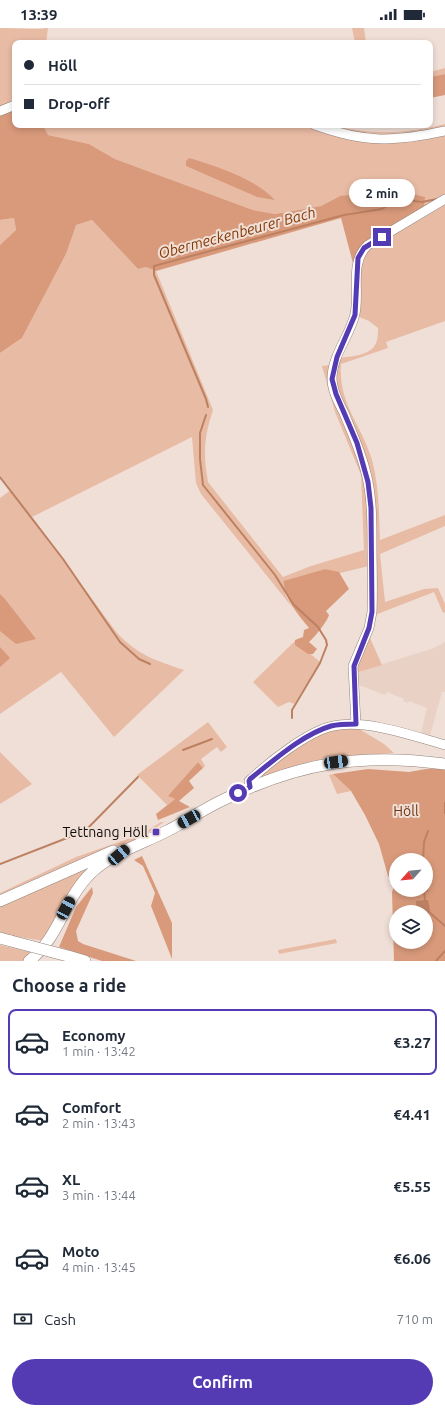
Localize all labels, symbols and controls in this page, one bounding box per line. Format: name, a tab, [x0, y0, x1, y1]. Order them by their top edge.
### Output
text: 13:39	[20, 6, 58, 23]
text: Höll	[48, 57, 77, 74]
text: Drop-off	[48, 95, 110, 112]
callout: 2 min	[349, 179, 415, 207]
text: 2 min	[366, 186, 398, 200]
water label: Obermeckenbeurer Bach	[156, 203, 317, 262]
route end	[373, 228, 391, 246]
car	[323, 754, 349, 770]
route start	[229, 784, 247, 802]
park label: Höll	[393, 803, 419, 819]
car	[176, 808, 202, 830]
place label: Tettnang Höll	[62, 824, 148, 840]
marker: Tettnang Höll	[151, 827, 161, 837]
car	[106, 843, 132, 867]
north arrow	[389, 853, 433, 897]
map controls	[389, 853, 433, 949]
car	[55, 895, 77, 921]
button: layers	[389, 905, 433, 949]
text: Choose a ride	[12, 975, 126, 995]
icon: car	[14, 1024, 50, 1060]
text: Economy	[62, 1027, 126, 1044]
text: €3.27	[393, 1034, 431, 1051]
text: 1 min · 13:42	[62, 1044, 136, 1058]
icon: car	[14, 1096, 50, 1132]
text: Comfort	[62, 1099, 121, 1116]
text: €4.41	[393, 1106, 431, 1123]
text: 2 min · 13:43	[62, 1116, 136, 1130]
icon: car	[14, 1168, 50, 1204]
text: XL	[62, 1171, 80, 1188]
text: €5.55	[393, 1178, 431, 1195]
text: 3 min · 13:44	[62, 1188, 136, 1202]
icon: car	[14, 1240, 50, 1276]
text: Moto	[62, 1243, 100, 1260]
text: €6.06	[393, 1250, 431, 1267]
text: 4 min · 13:45	[62, 1260, 136, 1274]
icon: cash	[12, 1308, 34, 1330]
text: Cash	[44, 1311, 76, 1328]
text: 710 m	[397, 1312, 433, 1326]
button: Confirm	[12, 1359, 433, 1405]

